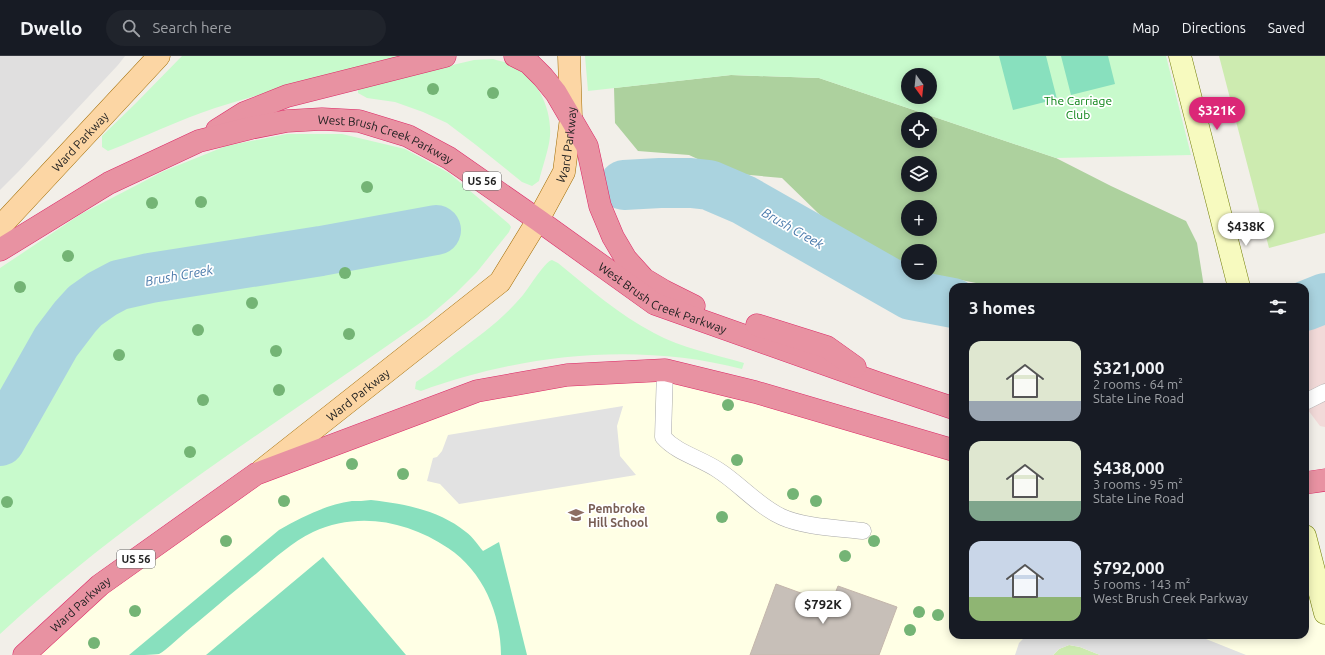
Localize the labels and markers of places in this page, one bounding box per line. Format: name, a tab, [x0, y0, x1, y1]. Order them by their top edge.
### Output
pin: $321K	[1189, 97, 1245, 131]
pin: $438K	[1218, 213, 1274, 247]
place label: Pembroke Hill School	[588, 502, 648, 529]
school or university icon: Pembroke Hill School	[567, 506, 585, 524]
pin: $792K	[795, 591, 851, 625]

